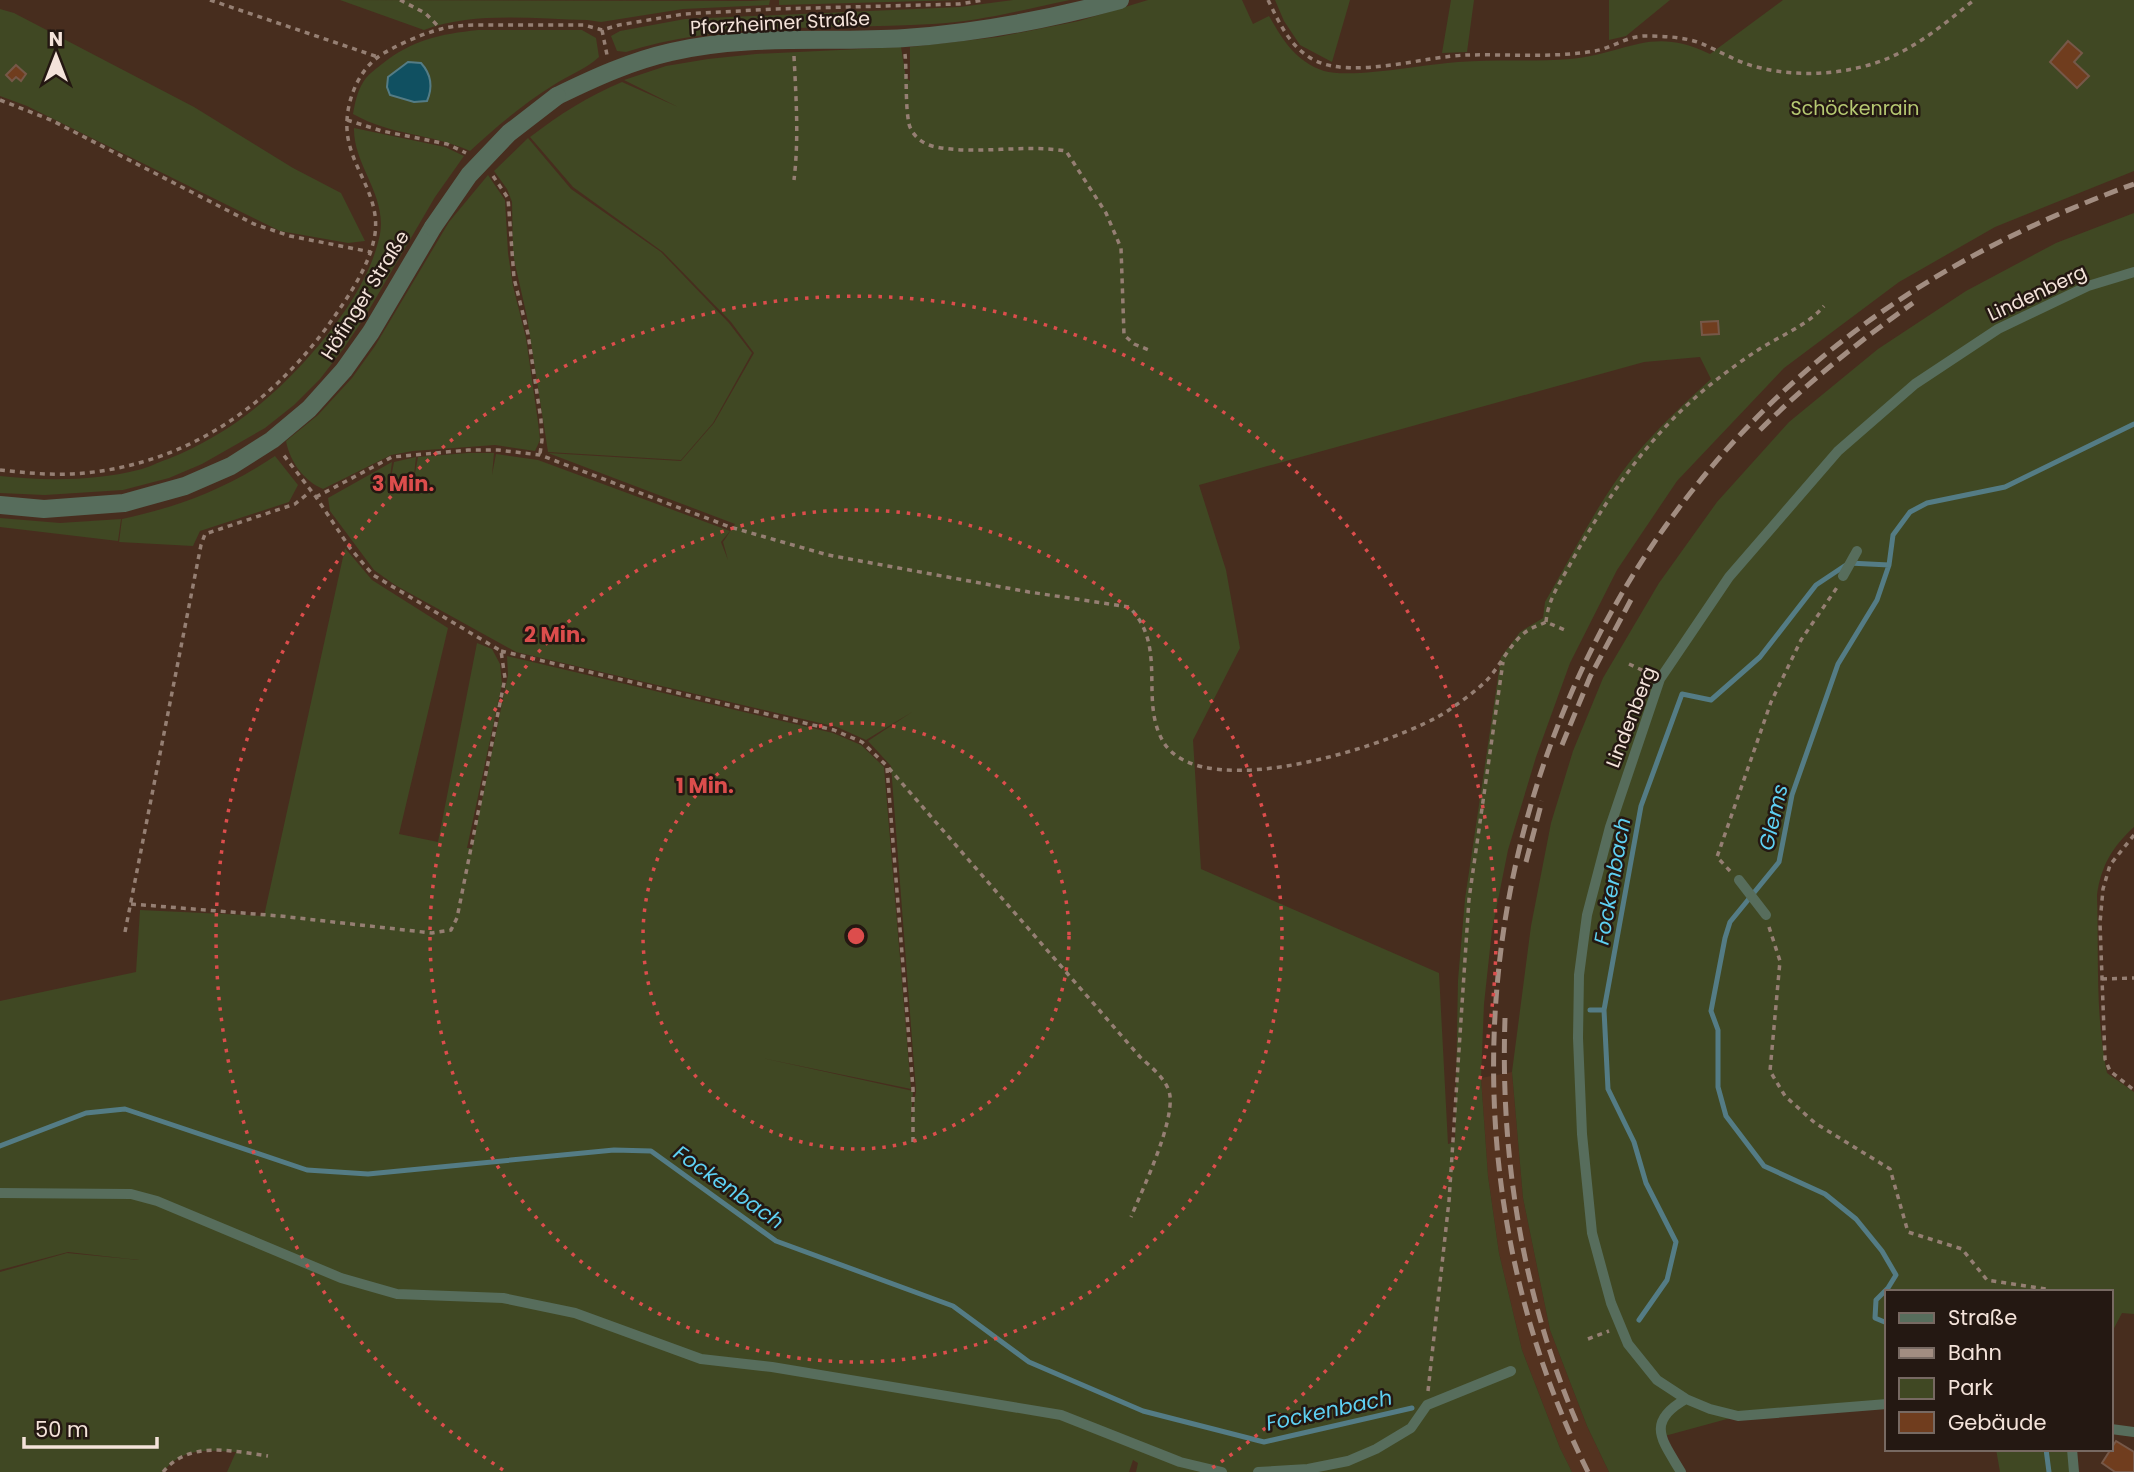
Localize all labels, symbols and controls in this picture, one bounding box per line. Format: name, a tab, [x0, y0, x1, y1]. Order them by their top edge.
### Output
street label: Pforzheimer Straße	[689, 5, 871, 41]
north arrow	[21, 21, 91, 91]
text: N	[49, 26, 63, 53]
park label: Schöckenrain	[1790, 95, 1920, 122]
street label: Höfinger Straße	[314, 225, 416, 365]
street label: Lindenberg	[1983, 258, 2091, 328]
text: 3 Min.	[372, 469, 434, 498]
text: 2 Min.	[524, 620, 586, 649]
street label: Lindenberg	[1599, 662, 1663, 772]
text: 1 Min.	[676, 771, 734, 800]
water label: Glems	[1751, 781, 1795, 853]
water label: Fockenbach	[1587, 815, 1637, 947]
centre of rings	[844, 924, 868, 948]
water label: Fockenbach	[668, 1138, 790, 1236]
legend	[1885, 1290, 2113, 1451]
text: Straße	[1948, 1303, 2017, 1332]
text: Bahn	[1948, 1338, 2002, 1367]
text: Park	[1948, 1373, 1993, 1402]
water label: Fockenbach	[1263, 1382, 1395, 1438]
scale bar	[24, 1406, 158, 1450]
text: Gebäude	[1948, 1408, 2046, 1437]
text: 50 m	[35, 1415, 89, 1444]

